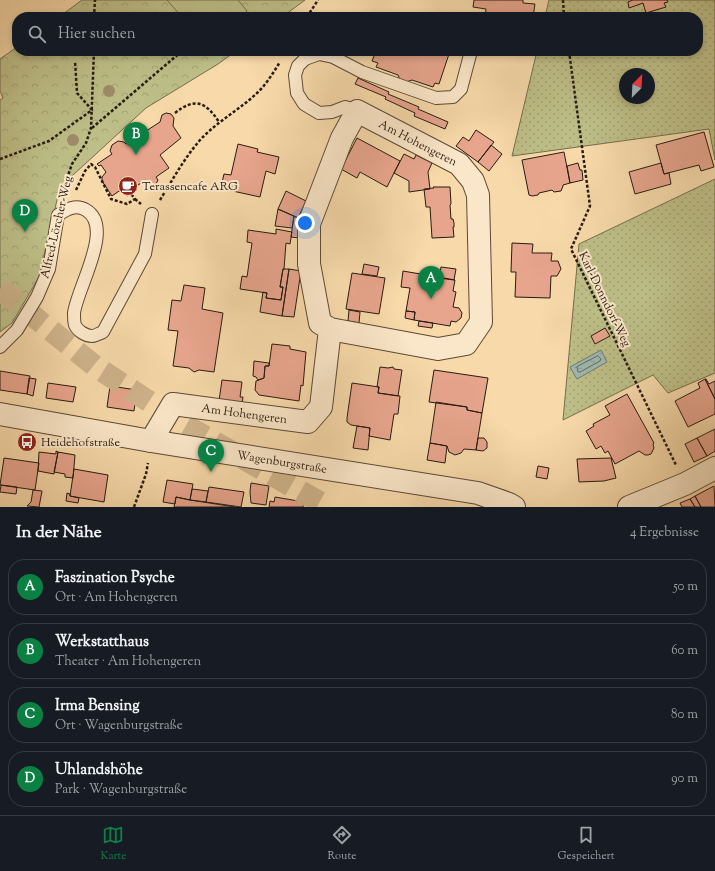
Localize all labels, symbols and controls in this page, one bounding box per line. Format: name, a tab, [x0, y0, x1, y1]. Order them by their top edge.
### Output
search box	[12, 12, 703, 56]
icon: search	[26, 23, 48, 45]
text: Hier suchen	[58, 24, 136, 45]
north arrow	[619, 68, 655, 104]
street label: Am Hohengeren	[375, 116, 460, 171]
pin: B	[123, 122, 149, 155]
street label: Alfred-Lörcher-Weg	[36, 174, 78, 280]
cafe icon: Terassencafe ARG	[117, 175, 139, 197]
place label: Terassencafe ARG	[142, 178, 238, 196]
pin: D	[12, 199, 38, 232]
your location	[295, 213, 315, 233]
street label: Karl-Donndorf-Weg	[573, 249, 635, 350]
pin: A	[418, 266, 444, 299]
street label: Am Hohengeren	[200, 400, 288, 429]
bus stop icon: Heidehofstraße	[16, 431, 38, 453]
place label: Heidehofstraße	[41, 434, 120, 452]
pin: C	[198, 439, 224, 472]
street label: Wagenburgstraße	[235, 447, 329, 479]
text: In der Nähe	[16, 521, 102, 545]
text: 4 Ergebnisse	[630, 524, 699, 542]
text: Faszination Psyche	[55, 568, 175, 589]
text: A	[25, 578, 35, 596]
text: 50 m	[673, 578, 698, 596]
text: Ort · Am Hohengeren	[55, 589, 178, 607]
text: Werkstatthaus	[55, 632, 149, 653]
text: B	[26, 642, 34, 660]
text: 60 m	[671, 642, 698, 660]
text: Theater · Am Hohengeren	[55, 653, 201, 671]
text: Irma Bensing	[55, 696, 140, 717]
text: C	[25, 706, 35, 724]
text: 80 m	[671, 706, 698, 724]
text: Ort · Wagenburgstraße	[55, 717, 183, 735]
text: Uhlandshöhe	[55, 760, 143, 781]
text: D	[25, 770, 35, 788]
text: 90 m	[671, 770, 698, 788]
text: Park · Wagenburgstraße	[55, 781, 187, 799]
tab: Karte	[101, 824, 126, 864]
tab: Route	[328, 824, 356, 864]
tab: Gespeichert	[557, 824, 614, 864]

